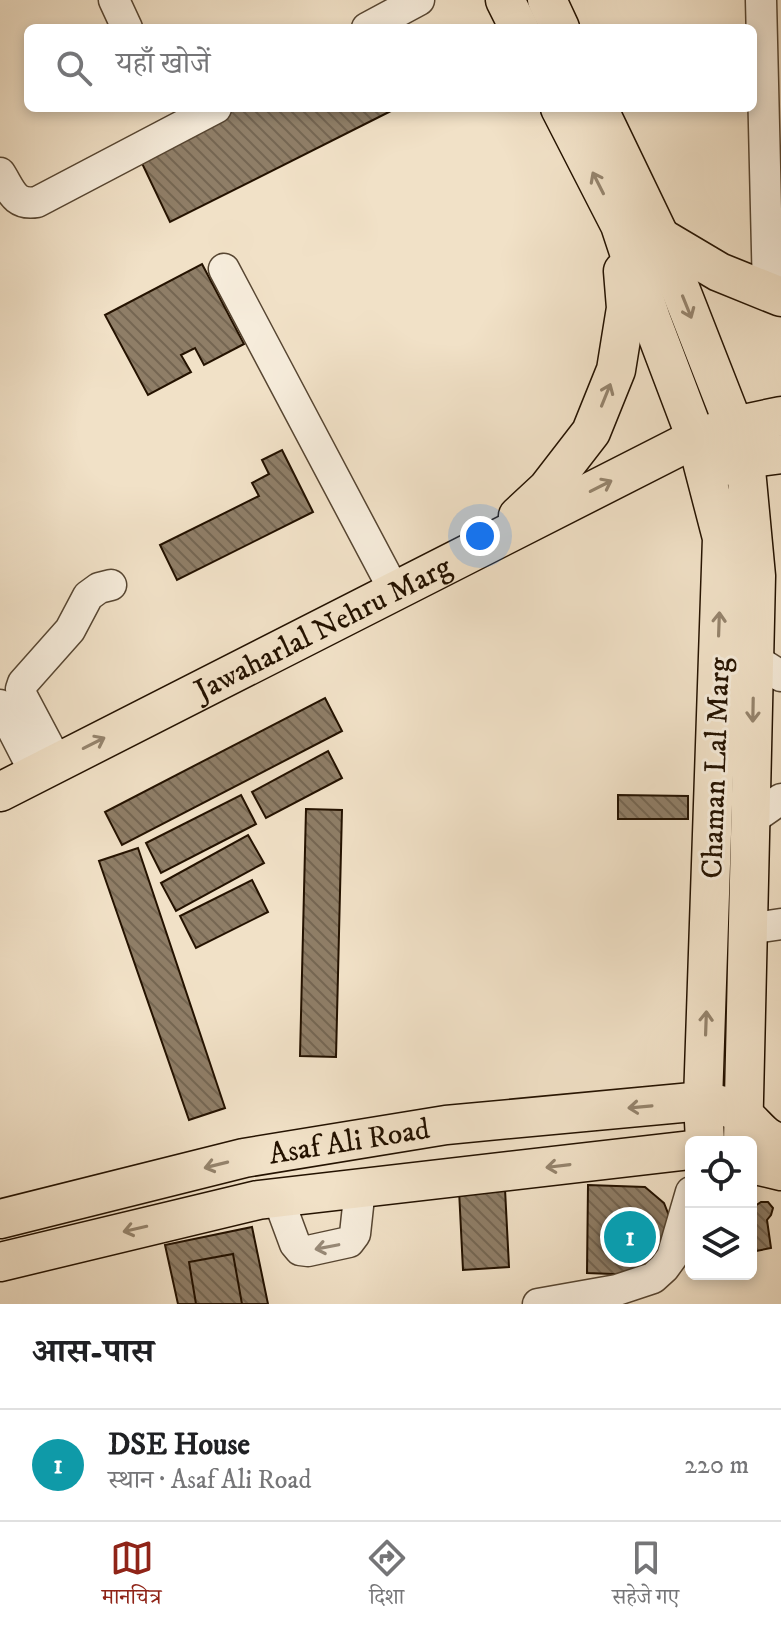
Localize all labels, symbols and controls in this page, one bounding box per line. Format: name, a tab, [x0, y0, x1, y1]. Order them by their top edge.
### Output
search box	[24, 24, 757, 112]
icon: search	[52, 46, 96, 90]
text: यहाँ खोजें	[116, 46, 210, 83]
one-way arrow	[590, 171, 605, 195]
one-way arrow	[681, 294, 695, 319]
one-way arrow	[600, 383, 614, 408]
one-way arrow	[588, 478, 612, 493]
your location	[460, 516, 500, 556]
street label: Jawaharlal Nehru Marg	[186, 548, 458, 711]
one-way arrow	[712, 611, 727, 638]
street label: Chaman Lal Marg	[694, 656, 739, 879]
one-way arrow	[745, 696, 761, 723]
one-way arrow	[82, 735, 105, 750]
one-way arrow	[699, 1010, 714, 1037]
one-way arrow	[627, 1100, 654, 1115]
street label: Asaf Ali Road	[266, 1111, 432, 1174]
map controls	[685, 1136, 757, 1280]
button: locate	[685, 1136, 757, 1208]
one-way arrow	[204, 1158, 230, 1173]
one-way arrow	[545, 1158, 572, 1173]
pin: 1	[604, 1207, 656, 1267]
button: layers	[685, 1208, 757, 1280]
one-way arrow	[123, 1223, 149, 1238]
one-way arrow	[315, 1240, 341, 1255]
text: आस-पास	[32, 1331, 154, 1373]
text: DSE House	[108, 1427, 250, 1464]
text: 1	[53, 1449, 63, 1482]
text: 220 m	[684, 1449, 749, 1482]
text: स्थान · Asaf Ali Road	[108, 1464, 311, 1497]
tab: मानचित्र	[102, 1536, 161, 1618]
tab: दिशा	[365, 1536, 409, 1618]
tab: सहेजे गए	[612, 1536, 679, 1618]

